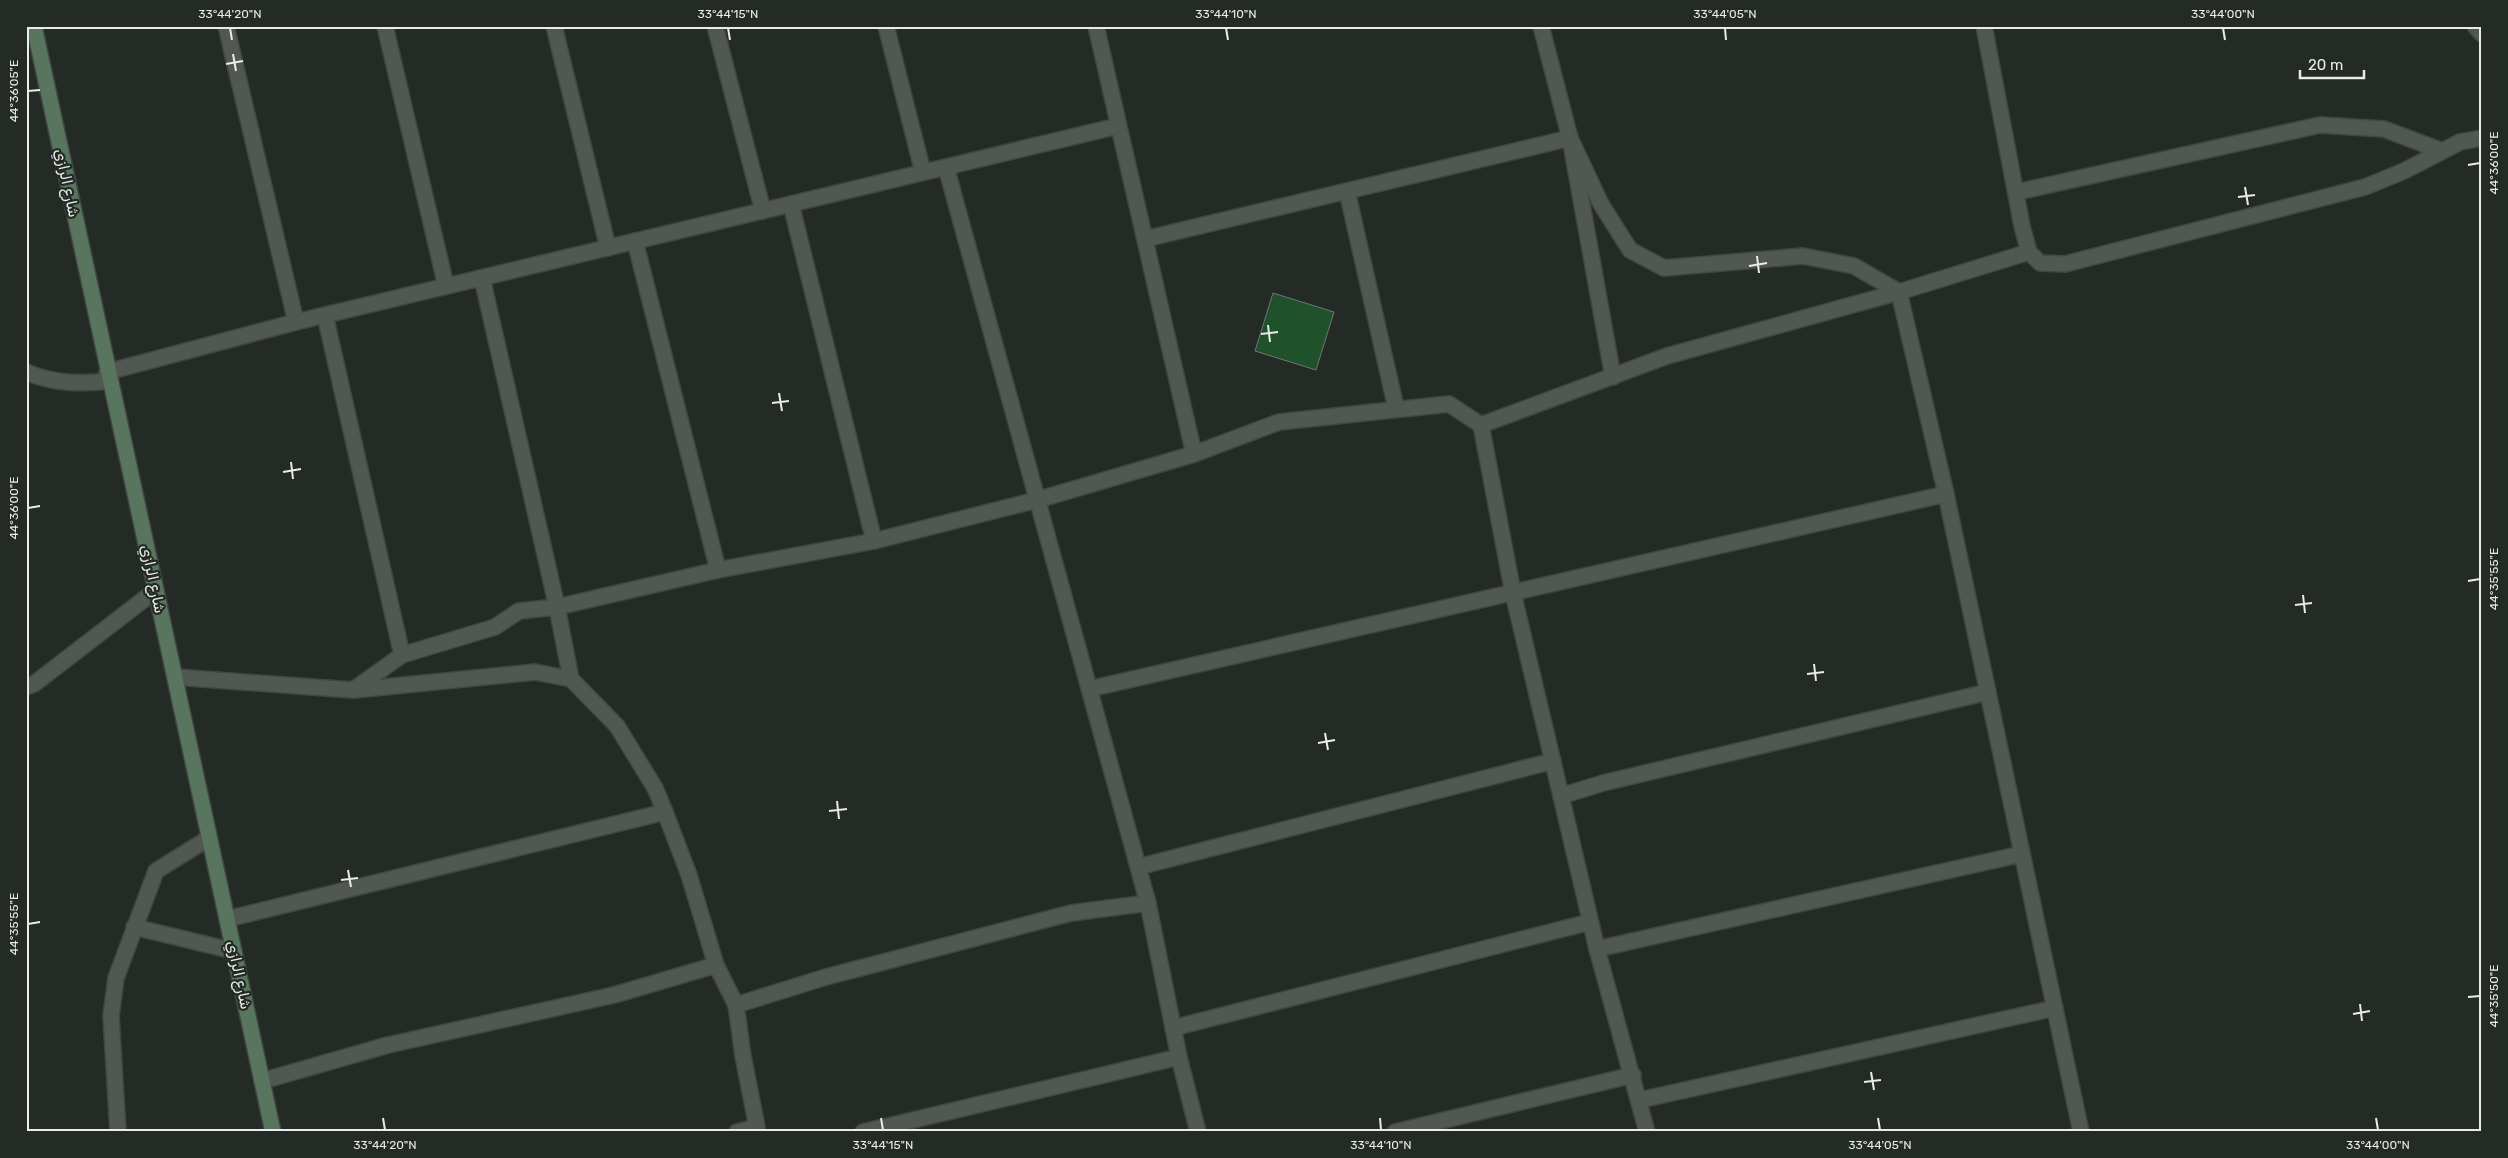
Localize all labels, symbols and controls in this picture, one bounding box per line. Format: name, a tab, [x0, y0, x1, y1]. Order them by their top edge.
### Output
text: 33°44'20"N	[198, 7, 262, 21]
text: 33°44'15"N	[698, 7, 758, 21]
text: 33°44'10"N	[1195, 7, 1257, 21]
text: 33°44'05"N	[1693, 7, 1757, 21]
text: 33°44'00"N	[2191, 7, 2255, 21]
scale bar	[2300, 48, 2364, 80]
text: 20 m	[2308, 56, 2343, 74]
text: 44°36'05"E	[7, 60, 21, 122]
text: 44°36'00"E	[2487, 131, 2501, 195]
street label: شارع الرازي	[49, 147, 83, 219]
text: 44°36'00"E	[7, 476, 21, 540]
street label: شارع الرازي	[135, 543, 169, 615]
text: 44°35'55"E	[2487, 548, 2501, 610]
text: 44°35'55"E	[7, 893, 21, 955]
street label: شارع الرازي	[221, 939, 255, 1011]
text: 44°35'50"E	[2487, 964, 2501, 1028]
text: 33°44'20"N	[353, 1138, 417, 1152]
text: 33°44'15"N	[853, 1138, 913, 1152]
text: 33°44'10"N	[1350, 1138, 1412, 1152]
text: 33°44'05"N	[1848, 1138, 1912, 1152]
text: 33°44'00"N	[2346, 1138, 2410, 1152]

